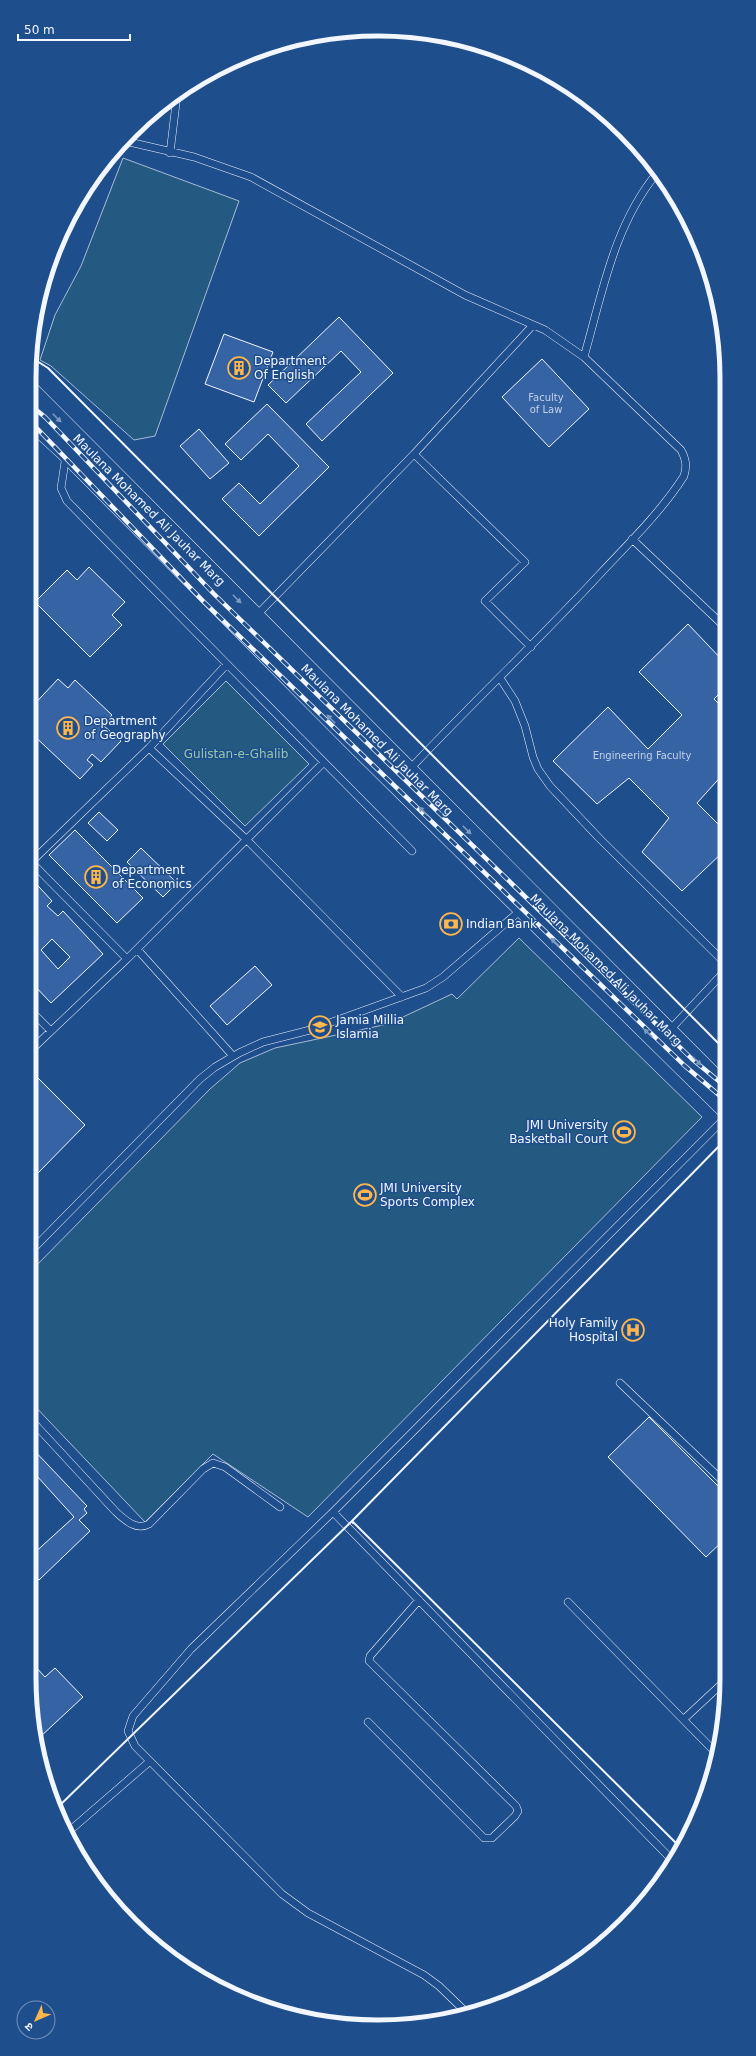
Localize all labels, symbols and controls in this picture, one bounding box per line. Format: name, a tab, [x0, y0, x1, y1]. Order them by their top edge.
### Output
scale bar	[18, 16, 130, 42]
text: 50 m	[24, 23, 55, 37]
place label: Department Of English	[254, 354, 327, 382]
building icon: Department Of English	[226, 355, 252, 381]
house number: Faculty of Law	[528, 392, 564, 415]
one-way arrow	[52, 413, 62, 423]
street label: Maulana Mohamed Ali Jauhar Marg	[70, 431, 228, 589]
one-way arrow	[232, 594, 242, 604]
street label: Maulana Mohamed Ali Jauhar Marg	[298, 661, 456, 819]
place label: Department of Geography	[84, 714, 166, 742]
one-way arrow	[326, 714, 336, 724]
building icon: Department of Geography	[55, 715, 81, 741]
park label: Gulistan-e-Ghalib	[184, 747, 288, 761]
house number: Engineering Faculty	[593, 750, 691, 761]
one-way arrow	[418, 806, 428, 816]
one-way arrow	[462, 825, 472, 835]
place label: Department of Economics	[112, 863, 192, 891]
building icon: Department of Economics	[83, 864, 109, 890]
street label: Maulana Mohamed Ali Jauhar Marg	[527, 891, 685, 1049]
bank icon: Indian Bank	[438, 911, 464, 937]
place label: Indian Bank	[466, 917, 537, 931]
one-way arrow	[550, 937, 560, 947]
place label: Jamia Millia Islamia	[335, 1013, 404, 1041]
school or university icon: Jamia Millia Islamia	[307, 1014, 333, 1040]
one-way arrow	[643, 1028, 653, 1038]
one-way arrow	[692, 1056, 702, 1066]
place label: JMI University Basketball Court	[509, 1118, 608, 1146]
sports icon: JMI University Basketball Court	[611, 1119, 637, 1145]
place label: JMI University Sports Complex	[379, 1181, 475, 1209]
sports icon: JMI University Sports Complex	[352, 1182, 378, 1208]
place label: Holy Family Hospital	[549, 1316, 618, 1344]
hospital icon: Holy Family Hospital	[620, 1317, 646, 1343]
north arrow	[16, 2000, 56, 2040]
text: उ	[22, 2019, 36, 2034]

